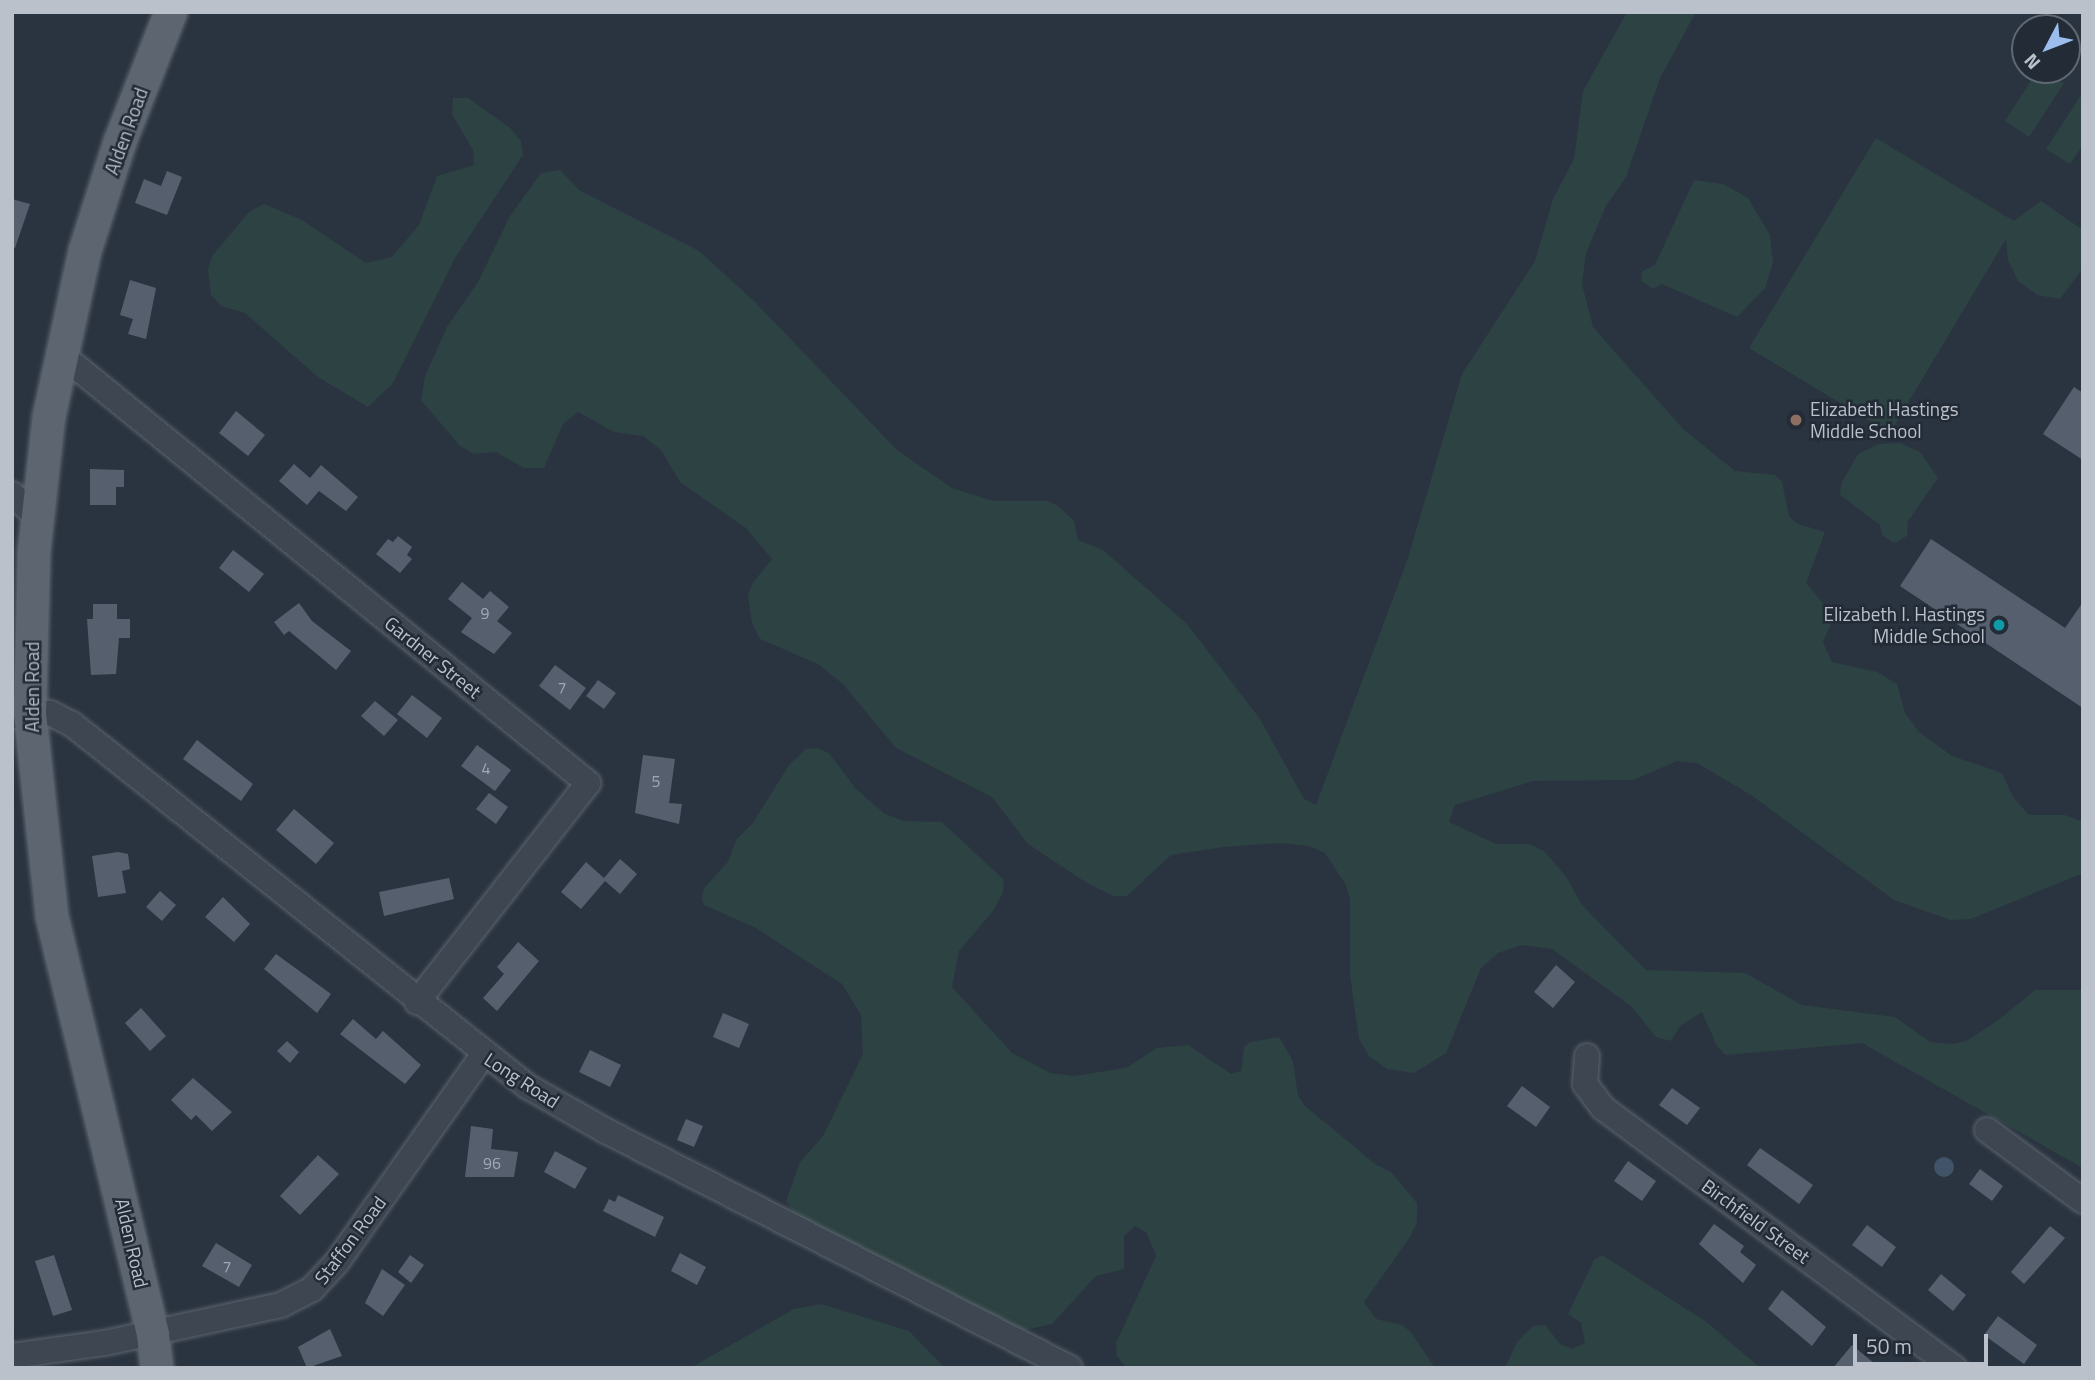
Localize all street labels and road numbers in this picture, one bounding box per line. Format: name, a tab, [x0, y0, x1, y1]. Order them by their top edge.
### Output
street label: Alden Road	[100, 84, 152, 178]
street label: Gardner Street	[380, 611, 486, 703]
street label: Alden Road	[21, 642, 43, 732]
street label: Long Road	[480, 1047, 564, 1113]
street label: Birchfield Street	[1697, 1174, 1815, 1268]
street label: Staffon Road	[310, 1192, 390, 1288]
street label: Alden Road	[111, 1196, 153, 1290]

